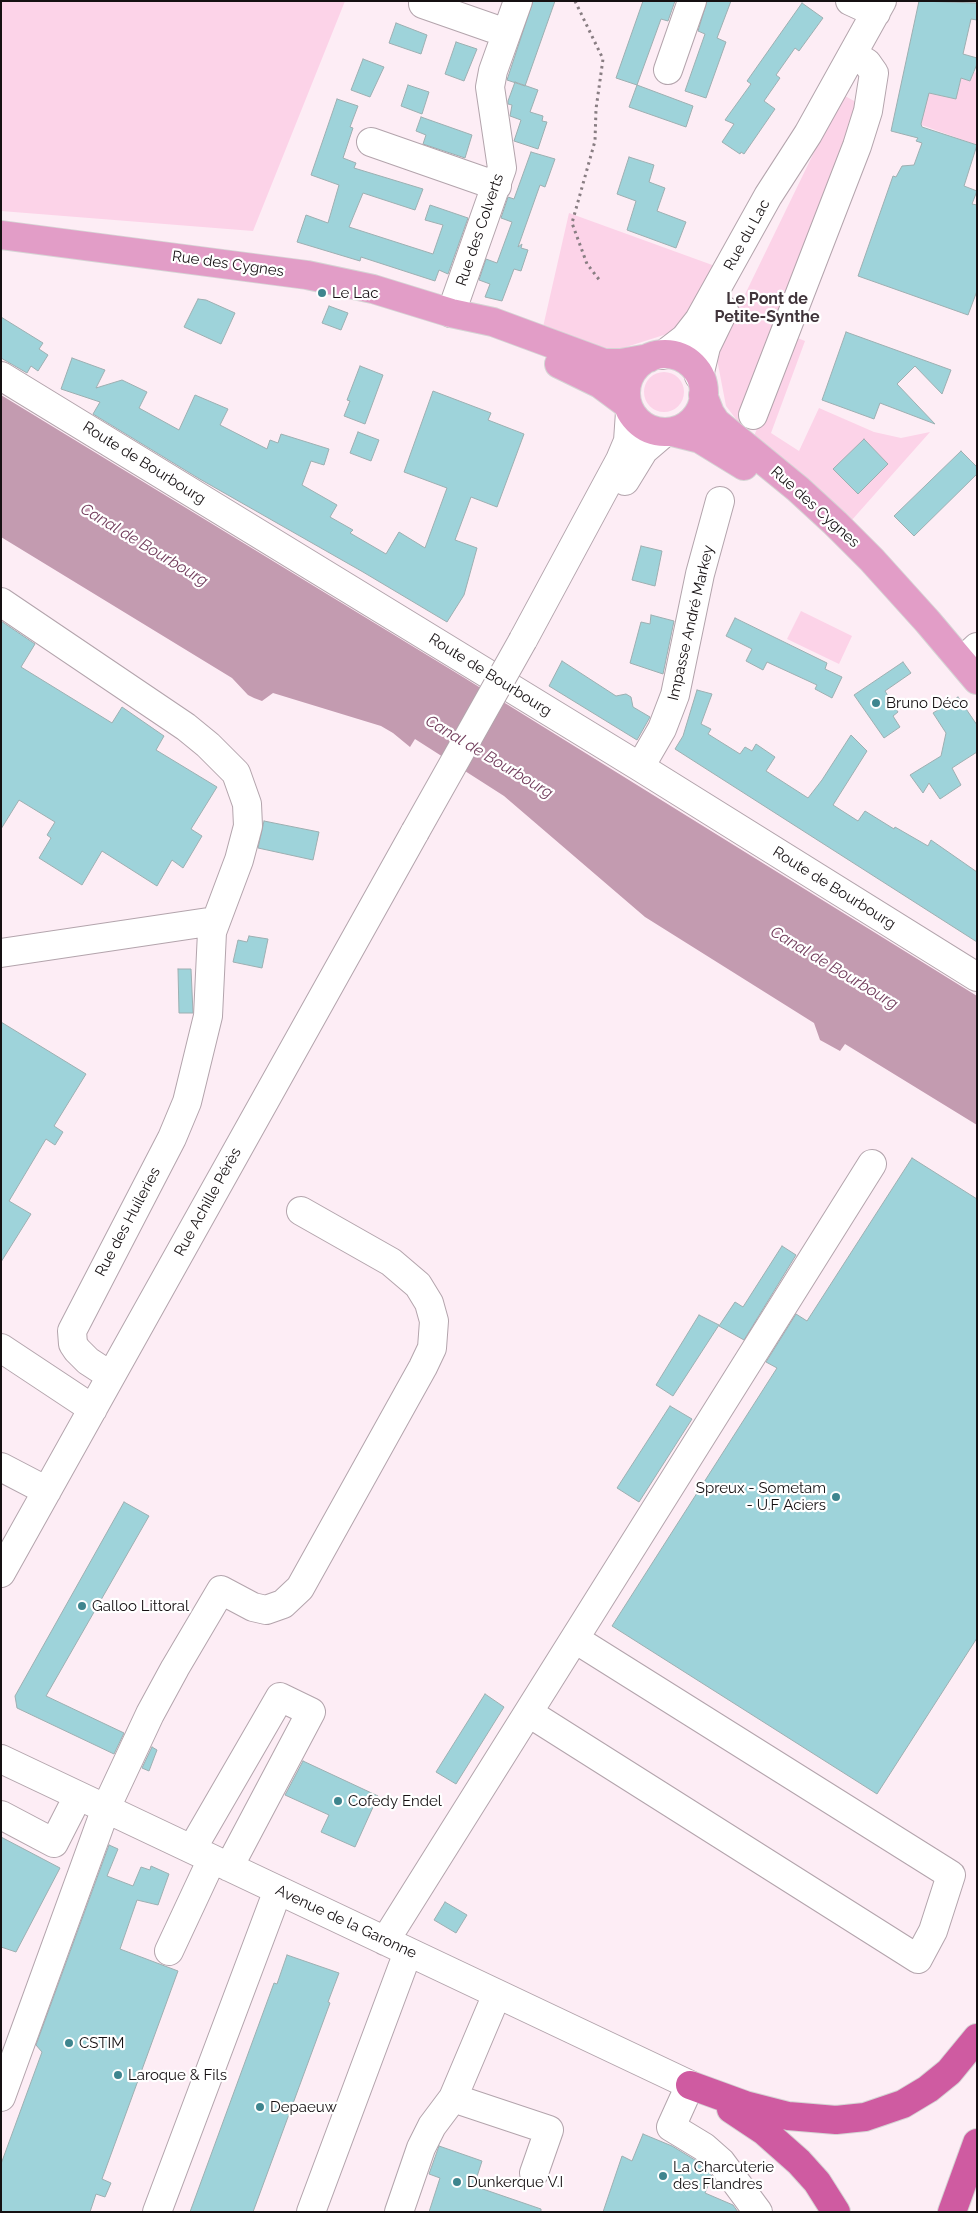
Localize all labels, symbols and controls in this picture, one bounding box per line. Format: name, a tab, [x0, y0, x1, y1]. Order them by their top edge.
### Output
street label: Rue des Colverts	[452, 172, 508, 288]
street label: Rue du Lac	[720, 196, 774, 274]
street label: Rue des Cygnes	[171, 247, 285, 281]
place label: Le Lac	[332, 284, 378, 302]
marker: Le Lac	[316, 287, 328, 299]
district label: Le Pont de Petite-Synthe	[714, 289, 820, 327]
street label: Route de Bourbourg	[79, 418, 209, 508]
street label: Rue des Cygnes	[767, 463, 863, 551]
water label: Canal de Bourbourg	[77, 499, 211, 591]
street label: Impasse André Markey	[664, 544, 718, 702]
street label: Route de Bourbourg	[425, 630, 555, 720]
place label: Bruno Déco	[886, 694, 968, 712]
marker: Bruno Déco	[870, 697, 882, 709]
water label: Canal de Bourbourg	[422, 711, 556, 803]
street label: Route de Bourbourg	[769, 843, 899, 933]
water label: Canal de Bourbourg	[767, 922, 901, 1014]
street label: Rue Achille Pérès	[171, 1145, 245, 1259]
street label: Rue des Huileries	[92, 1164, 164, 1280]
place label: Spreux - Sometam - U.F Aciers	[696, 1479, 826, 1514]
marker: Spreux - Sometam - U.F Aciers	[830, 1491, 842, 1503]
place label: Galloo Littoral	[92, 1597, 189, 1615]
marker: Galloo Littoral	[76, 1600, 88, 1612]
place label: Cofedy Endel	[348, 1792, 442, 1810]
marker: Cofedy Endel	[332, 1795, 344, 1807]
street label: Avenue de la Garonne	[273, 1881, 419, 1963]
place label: CSTIM	[79, 2034, 124, 2052]
marker: CSTIM	[63, 2037, 75, 2049]
place label: Laroque & Fils	[128, 2066, 227, 2084]
marker: Laroque & Fils	[112, 2069, 124, 2081]
place label: Depaeuw	[270, 2098, 337, 2116]
marker: Depaeuw	[254, 2101, 266, 2113]
place label: La Charcuterie des Flandres	[673, 2158, 774, 2193]
marker: La Charcuterie des Flandres	[657, 2170, 669, 2182]
place label: Dunkerque V.I	[467, 2173, 563, 2191]
marker: Dunkerque V.I	[451, 2176, 463, 2188]

